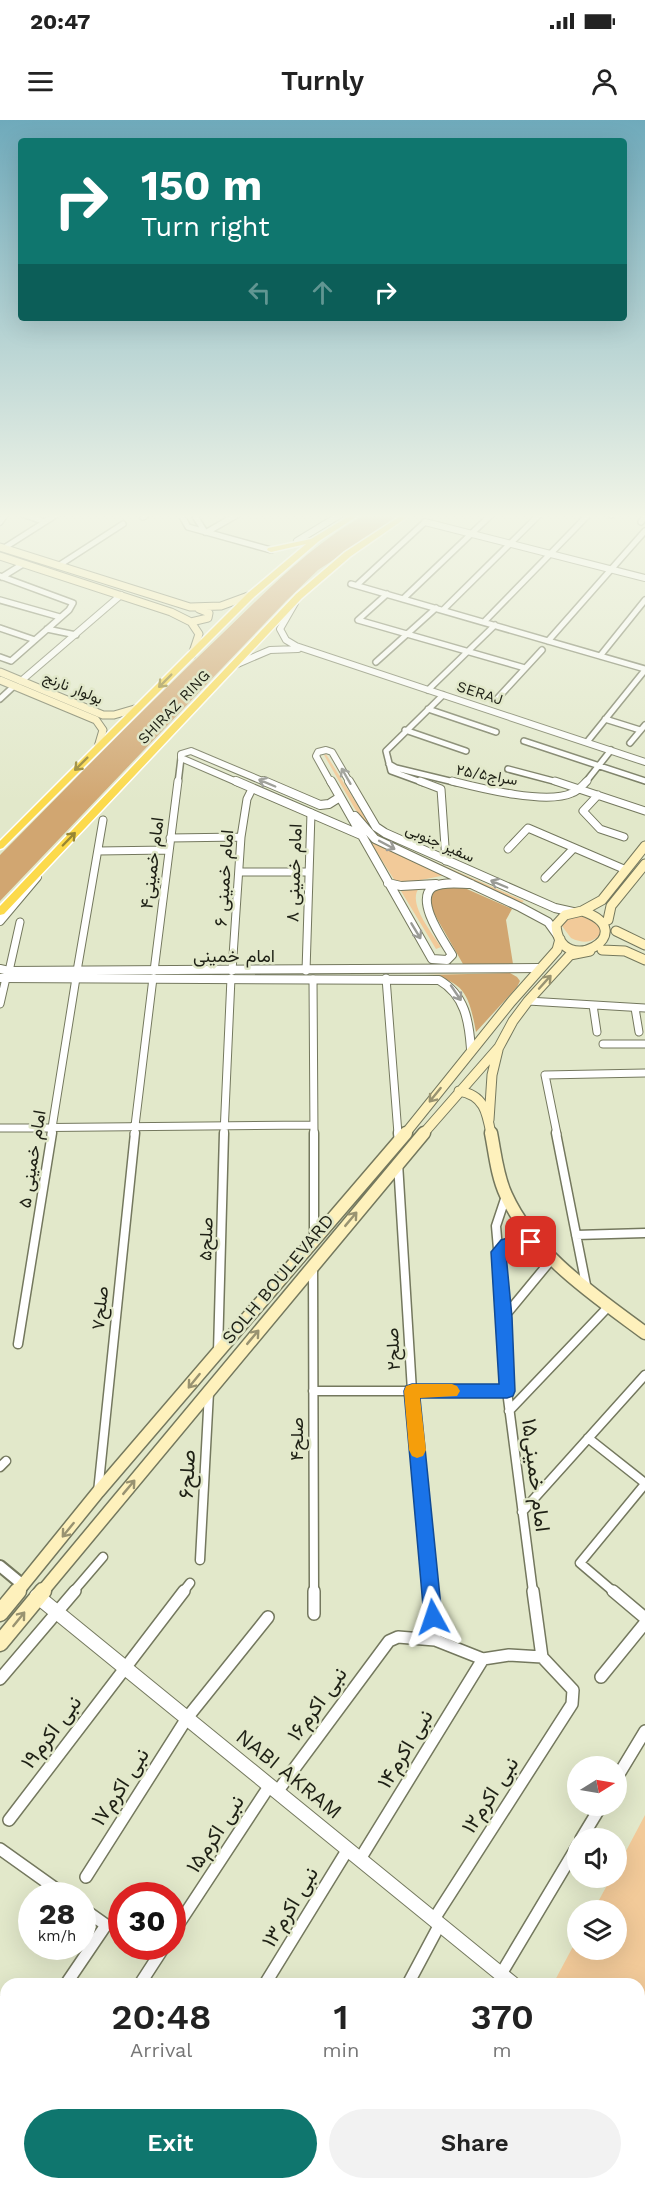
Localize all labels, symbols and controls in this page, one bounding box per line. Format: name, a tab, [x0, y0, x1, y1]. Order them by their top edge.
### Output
text: 20:47	[30, 9, 90, 34]
icon: menu	[24, 65, 57, 98]
text: Turnly	[281, 65, 364, 97]
icon: person	[588, 65, 621, 98]
text: 150 m	[141, 161, 262, 210]
icon: right	[42, 162, 120, 240]
text: Turn right	[141, 211, 270, 243]
icon: left	[243, 276, 276, 309]
icon: ahead	[306, 276, 339, 309]
icon: right	[369, 276, 402, 309]
street label: SHIRAZ RING	[134, 666, 214, 748]
street label: بولوار نارنج	[40, 668, 105, 710]
one-way arrow	[157, 674, 172, 689]
street label: SERAJ	[455, 677, 505, 709]
one-way arrow	[74, 757, 89, 772]
street label: سراج۲۵/۵	[454, 761, 519, 791]
one-way arrow	[340, 768, 352, 785]
one-way arrow	[258, 777, 277, 788]
street label: امام خمینی۴	[135, 816, 170, 910]
street label: سفیر جنوبی	[402, 820, 477, 867]
street label: امام خمینی ۸	[281, 823, 308, 923]
street label: امام خمینی ۶	[210, 829, 239, 927]
one-way arrow	[62, 832, 76, 847]
one-way arrow	[378, 839, 395, 851]
one-way arrow	[490, 878, 509, 889]
one-way arrow	[410, 922, 422, 939]
street label: امام خمینی	[193, 945, 275, 968]
one-way arrow	[538, 974, 551, 990]
one-way arrow	[450, 985, 462, 1001]
one-way arrow	[428, 1087, 441, 1103]
street label: امام خمینی ۵	[13, 1109, 52, 1210]
street label: SOLH BOULEVARD	[217, 1210, 338, 1348]
one-way arrow	[344, 1211, 357, 1227]
pin	[505, 1216, 556, 1267]
street label: صلح۵	[194, 1217, 219, 1261]
icon: arrive	[514, 1225, 547, 1258]
street label: صلح۷	[87, 1285, 114, 1331]
street label: صلح۲	[381, 1327, 406, 1371]
one-way arrow	[246, 1330, 260, 1345]
one-way arrow	[187, 1373, 200, 1389]
street label: صلح۴	[286, 1417, 309, 1461]
street label: ۱۵امام خمینی	[515, 1417, 556, 1533]
street label: صلح۶	[173, 1449, 202, 1499]
one-way arrow	[122, 1479, 135, 1495]
one-way arrow	[61, 1522, 74, 1538]
position arrow	[401, 1585, 465, 1649]
one-way arrow	[12, 1612, 25, 1628]
street label: نبی اکرم۱۶	[281, 1662, 353, 1747]
street label: نبی اکرم۱۹	[15, 1690, 88, 1775]
street label: نبی اکرم۱۴	[371, 1705, 439, 1794]
street label: NABI AKRAM	[231, 1723, 347, 1824]
street label: نبی اکرم۱۷	[85, 1743, 156, 1831]
street label: نبی اکرم۱۲	[456, 1752, 525, 1839]
north arrow	[567, 1756, 627, 1816]
map controls	[567, 1756, 627, 1960]
street label: نبی اکرم۱۵	[180, 1790, 251, 1878]
button: sound	[567, 1828, 627, 1888]
street label: نبی اکرم۱۳	[256, 1862, 325, 1952]
speed limit sign: 30	[108, 1882, 186, 1960]
text: 28	[39, 1896, 75, 1931]
button: layers	[567, 1900, 627, 1960]
text: km/h	[38, 1927, 76, 1945]
text: 20:48	[111, 1996, 211, 2038]
text: 1	[333, 1996, 348, 2038]
text: 370	[470, 1996, 534, 2038]
text: Arrival	[130, 2038, 192, 2062]
text: min	[323, 2038, 359, 2062]
text: m	[493, 2038, 512, 2062]
button: Exit	[24, 2109, 317, 2178]
button: Share	[329, 2109, 621, 2178]

